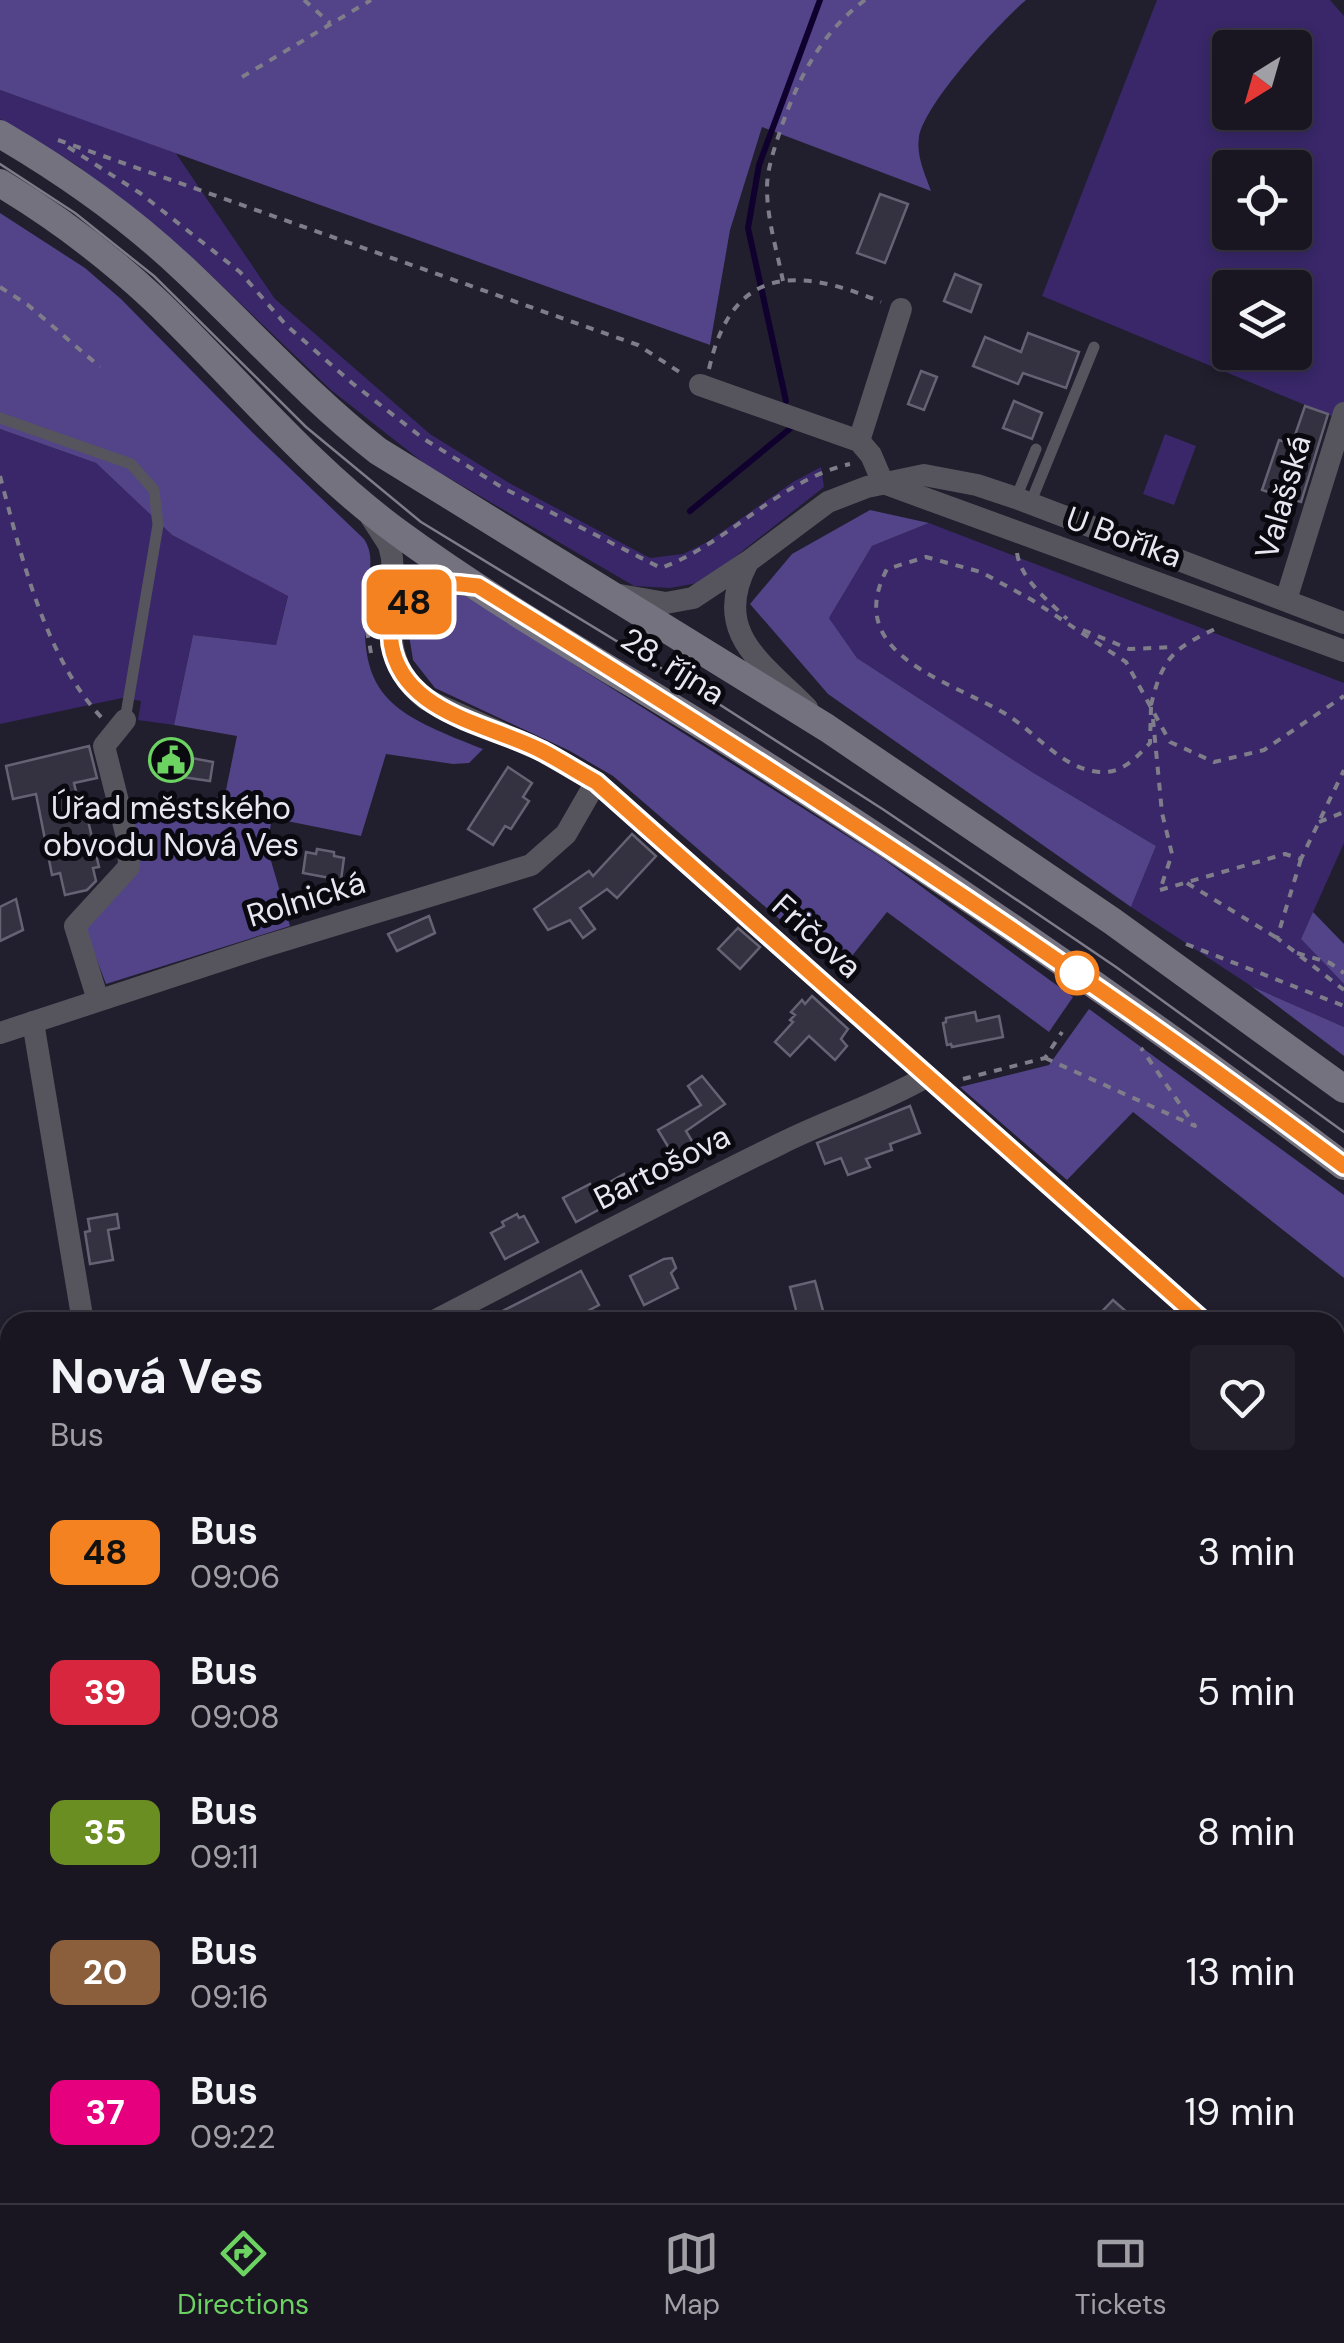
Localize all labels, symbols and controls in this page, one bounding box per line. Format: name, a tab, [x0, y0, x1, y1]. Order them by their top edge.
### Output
north arrow	[1212, 30, 1312, 130]
map controls	[1212, 30, 1312, 370]
button: locate	[1212, 150, 1312, 250]
button: layers	[1212, 270, 1312, 370]
street label: Valašská	[1245, 430, 1321, 564]
street label: U Boříka	[1060, 497, 1188, 577]
line badge: 48	[364, 570, 454, 634]
text: 48	[387, 579, 431, 625]
street label: 28. října	[613, 618, 733, 714]
public building icon: Úřad městského obvodu Nová Ves	[148, 737, 194, 783]
place label: Úřad městského obvodu Nová Ves	[43, 787, 299, 866]
street label: Rolnická	[242, 861, 370, 937]
street label: Fričova	[763, 885, 871, 987]
unlabelled marker	[1056, 952, 1098, 994]
street label: Bartošova	[587, 1115, 737, 1219]
text: Nová Ves	[50, 1345, 264, 1408]
button: heart	[1190, 1345, 1295, 1450]
text: Bus	[50, 1414, 104, 1456]
text: Bus	[190, 1506, 258, 1556]
text: 3 min	[1198, 1527, 1295, 1577]
text: 48	[83, 1529, 127, 1575]
text: 09:06	[190, 1556, 280, 1598]
text: Bus	[190, 1646, 258, 1696]
text: 5 min	[1197, 1667, 1295, 1717]
text: 39	[84, 1669, 126, 1715]
text: 09:08	[190, 1696, 280, 1738]
text: Bus	[190, 1786, 258, 1836]
text: 8 min	[1197, 1807, 1295, 1857]
text: 35	[84, 1809, 126, 1855]
text: 09:11	[190, 1836, 258, 1878]
text: Bus	[190, 1926, 258, 1976]
text: 13 min	[1186, 1947, 1295, 1997]
text: 20	[83, 1949, 127, 1995]
text: 09:16	[190, 1976, 269, 2018]
text: Bus	[190, 2066, 258, 2116]
text: 19 min	[1184, 2087, 1295, 2137]
text: 37	[85, 2089, 125, 2135]
text: 09:22	[190, 2116, 275, 2158]
tab: Directions	[177, 2226, 309, 2323]
tab: Map	[664, 2226, 720, 2323]
tab: Tickets	[1075, 2226, 1167, 2323]

